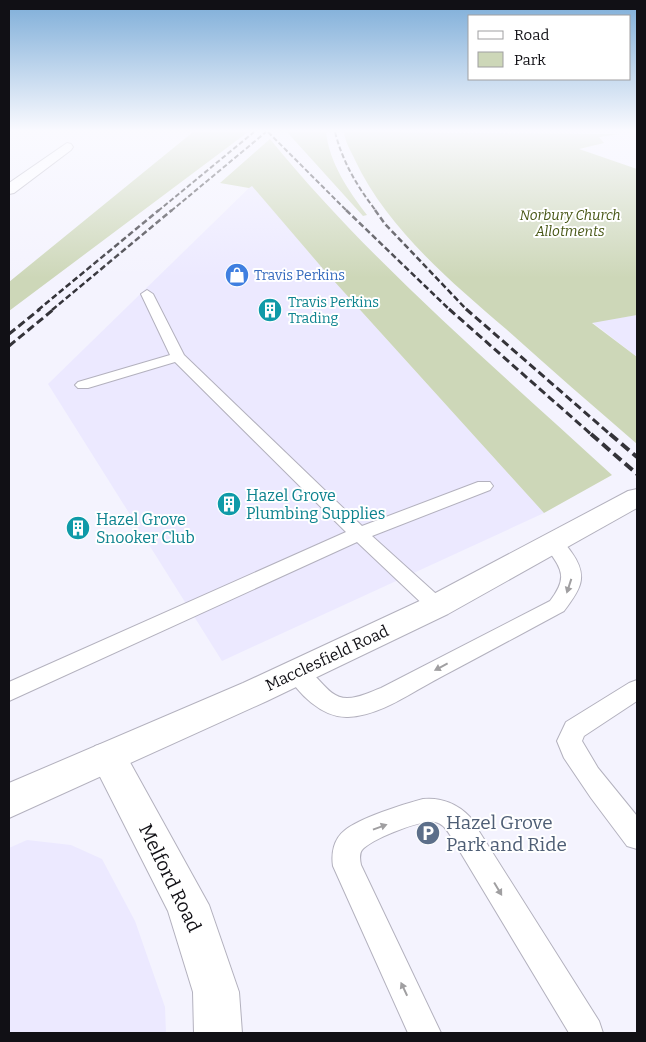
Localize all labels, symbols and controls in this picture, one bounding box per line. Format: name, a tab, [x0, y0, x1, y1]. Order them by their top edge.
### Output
legend	[468, 15, 631, 80]
text: Road	[514, 26, 549, 44]
text: Park	[514, 51, 546, 69]
park label: Norbury Church Allotments	[519, 207, 621, 240]
shop icon: Travis Perkins	[224, 262, 250, 288]
place label: Travis Perkins	[254, 267, 345, 284]
place label: Travis Perkins Trading	[288, 294, 379, 327]
building icon: Travis Perkins Trading	[257, 297, 283, 323]
place label: Hazel Grove Plumbing Supplies	[246, 486, 386, 523]
building icon: Hazel Grove Plumbing Supplies	[216, 491, 242, 517]
place label: Hazel Grove Snooker Club	[96, 510, 195, 547]
building icon: Hazel Grove Snooker Club	[65, 515, 91, 541]
one-way arrow	[565, 579, 573, 594]
street label: Macclesfield Road	[262, 621, 392, 695]
one-way arrow	[434, 663, 448, 671]
place label: Hazel Grove Park and Ride	[446, 811, 567, 856]
street label: Melford Road	[134, 820, 206, 936]
parking icon: Hazel Grove Park and Ride	[415, 820, 441, 846]
one-way arrow	[373, 823, 388, 831]
one-way arrow	[494, 882, 503, 895]
one-way arrow	[400, 982, 408, 996]

